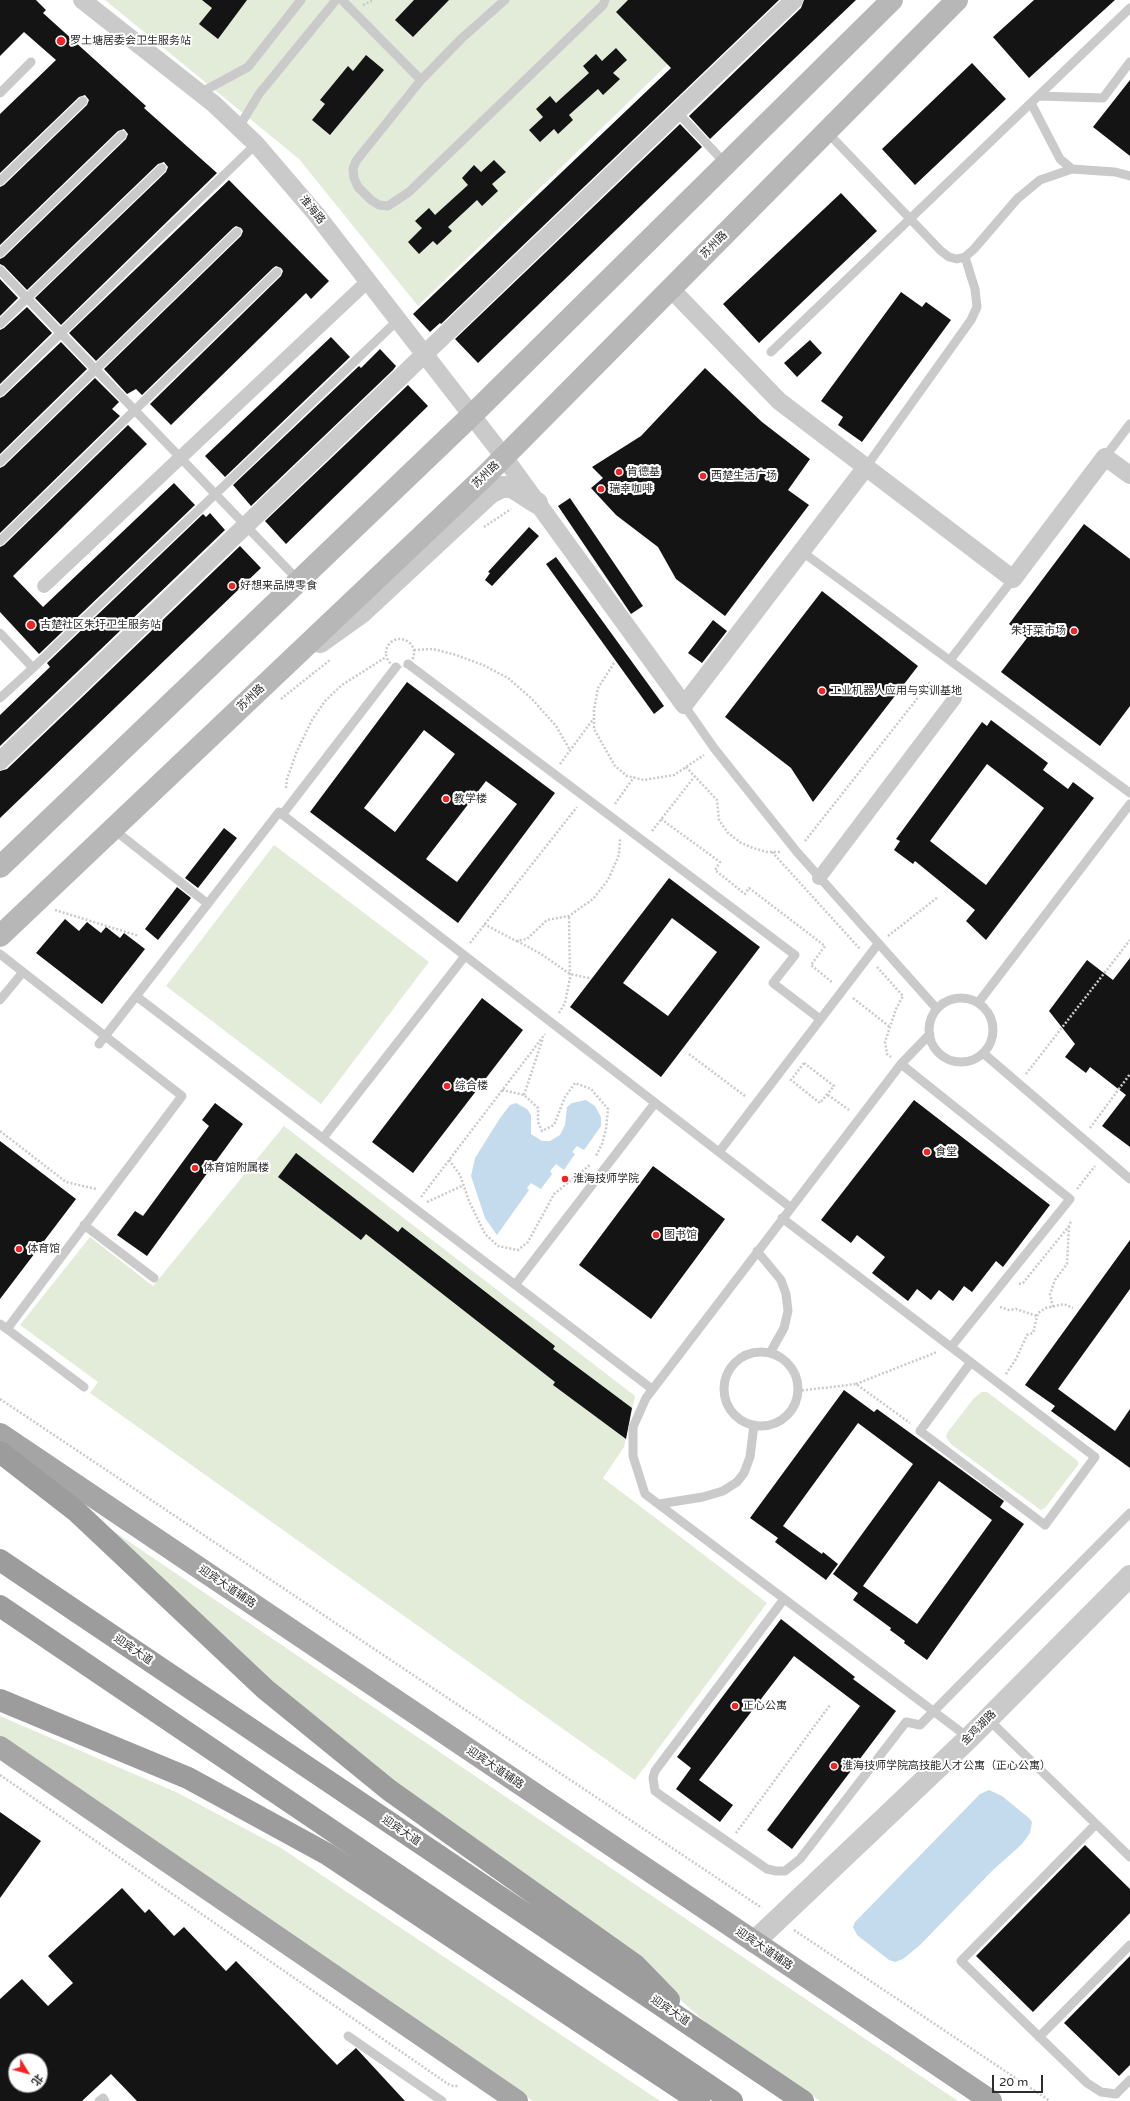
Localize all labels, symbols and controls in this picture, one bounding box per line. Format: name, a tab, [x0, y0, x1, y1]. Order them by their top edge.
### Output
place label: 罗土塘居委会卫生服务站	[70, 34, 191, 48]
marker: 罗土塘居委会卫生服务站	[55, 35, 67, 47]
street label: 淮海路	[296, 193, 328, 227]
street label: 苏州路	[698, 229, 730, 261]
street label: 苏州路	[470, 459, 502, 491]
place label: 肯德基	[627, 465, 660, 479]
marker: 肯德基	[614, 467, 624, 477]
place label: 西楚生活广场	[711, 469, 777, 483]
marker: 西楚生活广场	[698, 471, 708, 481]
place label: 瑞幸咖啡	[609, 482, 653, 496]
marker: 瑞幸咖啡	[596, 484, 606, 494]
place label: 好想来品牌零食	[240, 579, 317, 593]
marker: 好想来品牌零食	[227, 581, 237, 591]
place label: 古楚社区朱圩卫生服务站	[40, 618, 161, 632]
marker: 古楚社区朱圩卫生服务站	[25, 619, 37, 631]
place label: 朱圩菜市场	[1011, 624, 1066, 638]
marker: 朱圩菜市场	[1069, 626, 1079, 636]
street label: 苏州路	[234, 682, 268, 714]
place label: 工业机器人应用与实训基地	[830, 684, 962, 698]
marker: 工业机器人应用与实训基地	[817, 686, 827, 696]
place label: 教学楼	[454, 792, 487, 806]
marker: 教学楼	[441, 794, 451, 804]
place label: 综合楼	[455, 1079, 488, 1093]
marker: 综合楼	[442, 1081, 452, 1091]
place label: 食堂	[935, 1145, 957, 1159]
marker: 食堂	[922, 1147, 932, 1157]
place label: 体育馆附属楼	[203, 1161, 269, 1175]
marker: 体育馆附属楼	[190, 1163, 200, 1173]
place label: 淮海技师学院	[573, 1172, 639, 1186]
marker: 淮海技师学院	[560, 1174, 570, 1184]
place label: 图书馆	[664, 1228, 697, 1242]
marker: 图书馆	[651, 1230, 661, 1240]
place label: 体育馆	[27, 1242, 60, 1256]
marker: 体育馆	[14, 1244, 24, 1254]
street label: 迎宾大道辅路	[196, 1563, 258, 1611]
street label: 迎宾大道	[111, 1632, 155, 1668]
place label: 正心公寓	[743, 1699, 787, 1713]
marker: 正心公寓	[730, 1701, 740, 1711]
street label: 金鸡湖路	[959, 1708, 999, 1748]
street label: 迎宾大道辅路	[464, 1744, 526, 1792]
place label: 淮海技师学院高技能人才公寓（正心公寓）	[842, 1759, 1051, 1773]
marker: 淮海技师学院高技能人才公寓（正心公寓）	[829, 1761, 839, 1771]
street label: 迎宾大道	[379, 1813, 423, 1849]
street label: 迎宾大道辅路	[733, 1925, 795, 1973]
street label: 迎宾大道	[648, 1993, 692, 2029]
north arrow	[8, 2053, 48, 2093]
scale bar	[994, 2067, 1045, 2093]
text: 北	[29, 2072, 46, 2088]
text: 20 m	[999, 2075, 1028, 2089]

